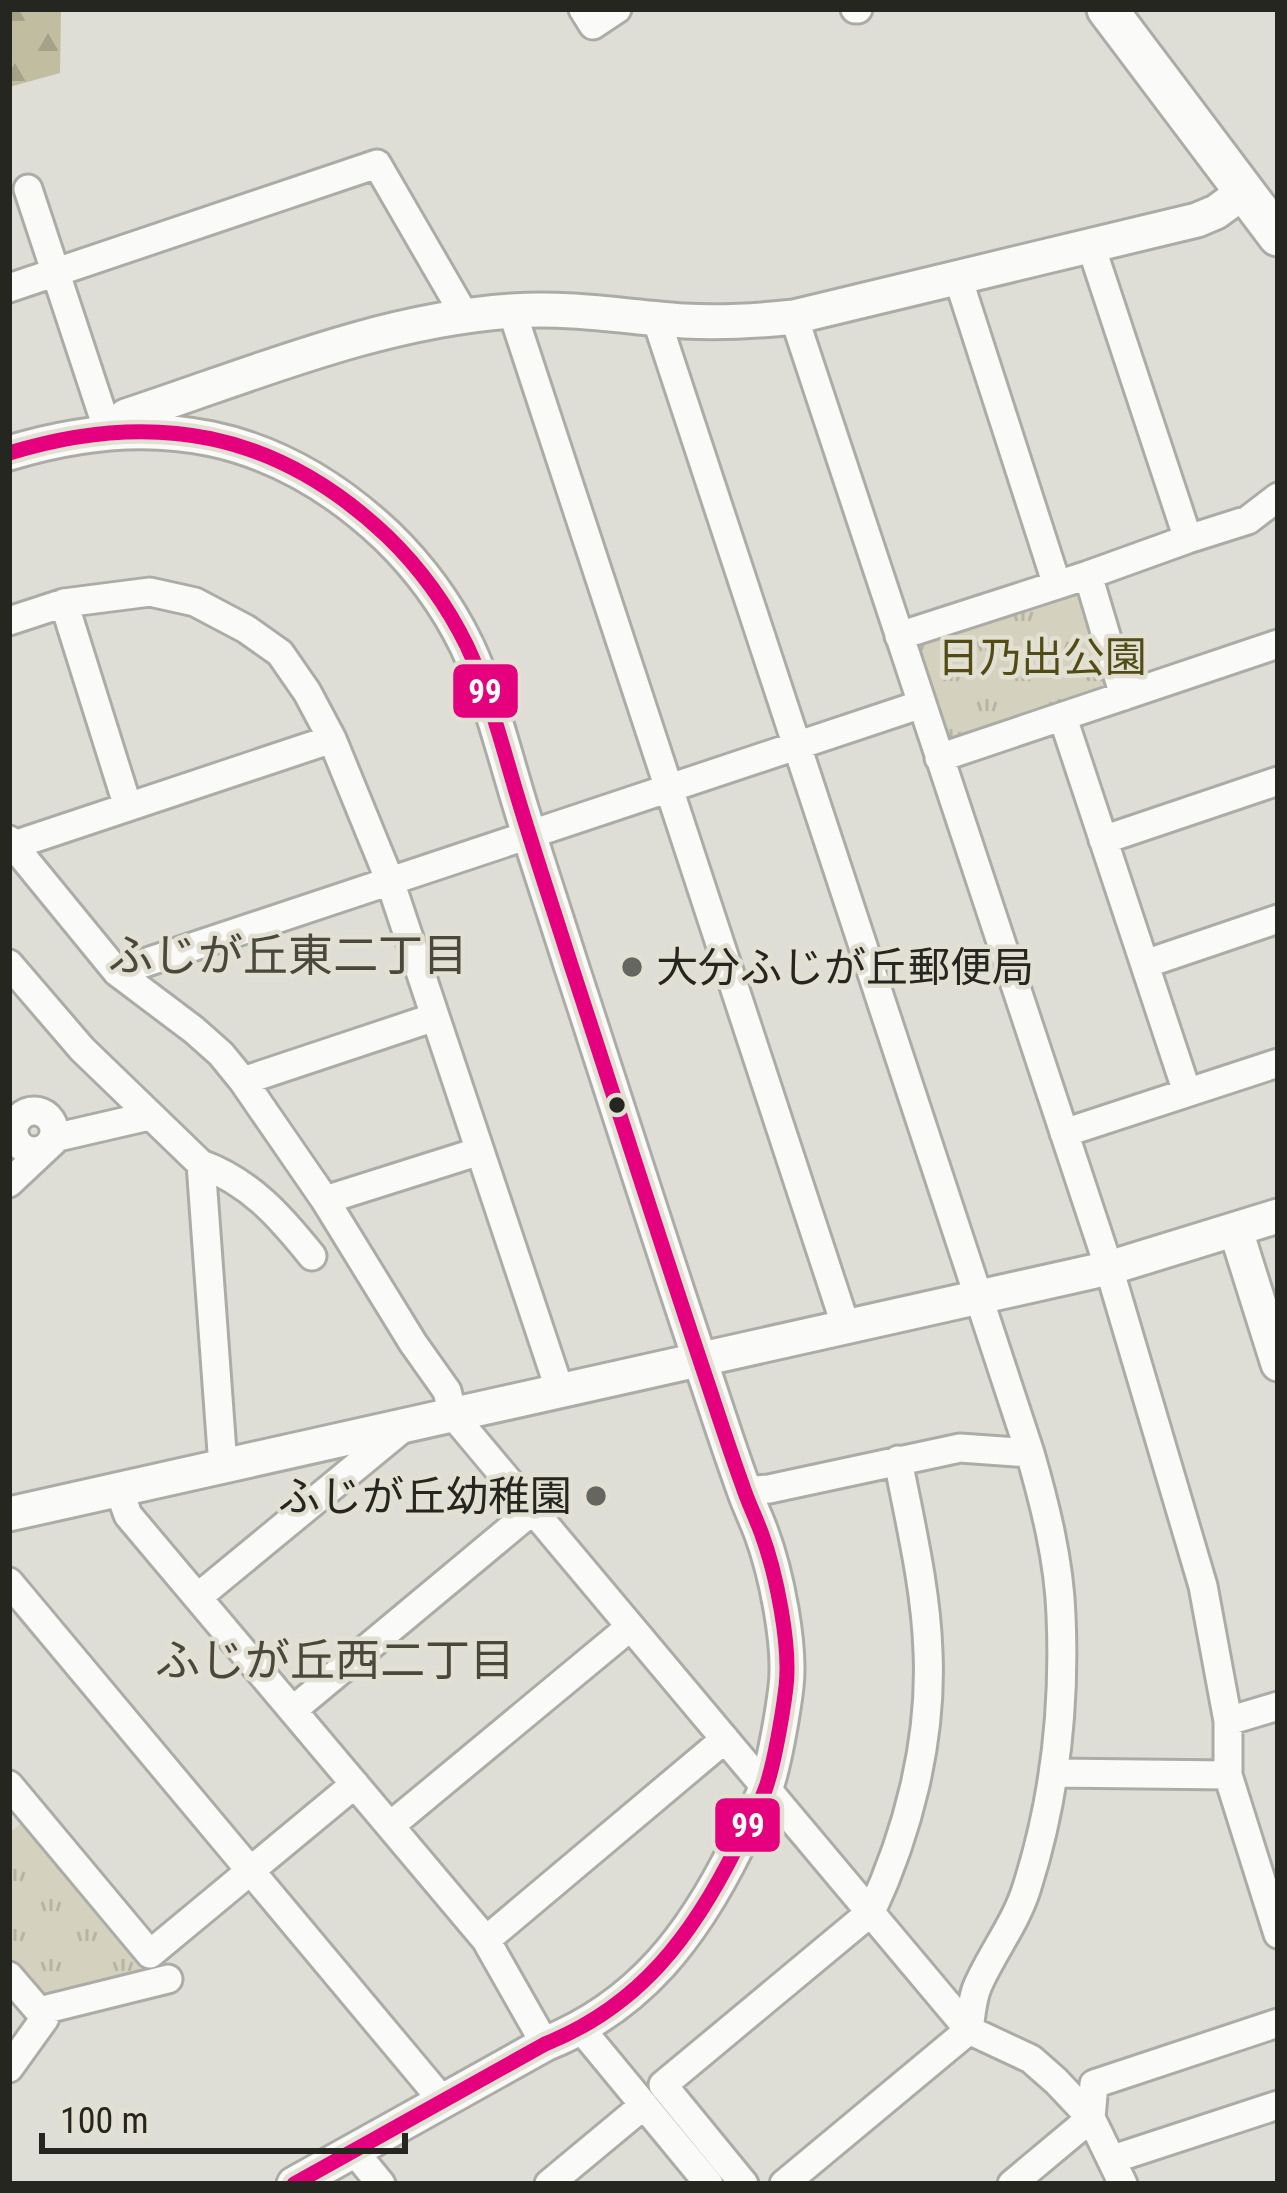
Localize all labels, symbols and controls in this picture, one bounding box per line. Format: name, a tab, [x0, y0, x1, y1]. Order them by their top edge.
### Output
park label: 日乃出公園	[937, 633, 1147, 682]
line badge: 99	[451, 662, 520, 720]
text: 99	[468, 672, 502, 711]
district label: ふじが丘東二丁目	[108, 929, 468, 982]
place label: 大分ふじが丘郵便局	[656, 943, 1034, 992]
marker: 大分ふじが丘郵便局	[619, 954, 645, 980]
unlabelled marker	[606, 1094, 628, 1116]
place label: ふじが丘幼稚園	[278, 1472, 572, 1521]
marker: ふじが丘幼稚園	[583, 1483, 609, 1509]
district label: ふじが丘西二丁目	[155, 1634, 515, 1687]
line badge: 99	[713, 1796, 782, 1854]
text: 99	[731, 1806, 765, 1845]
scale bar	[42, 2079, 405, 2153]
text: 100 m	[60, 2100, 149, 2142]

